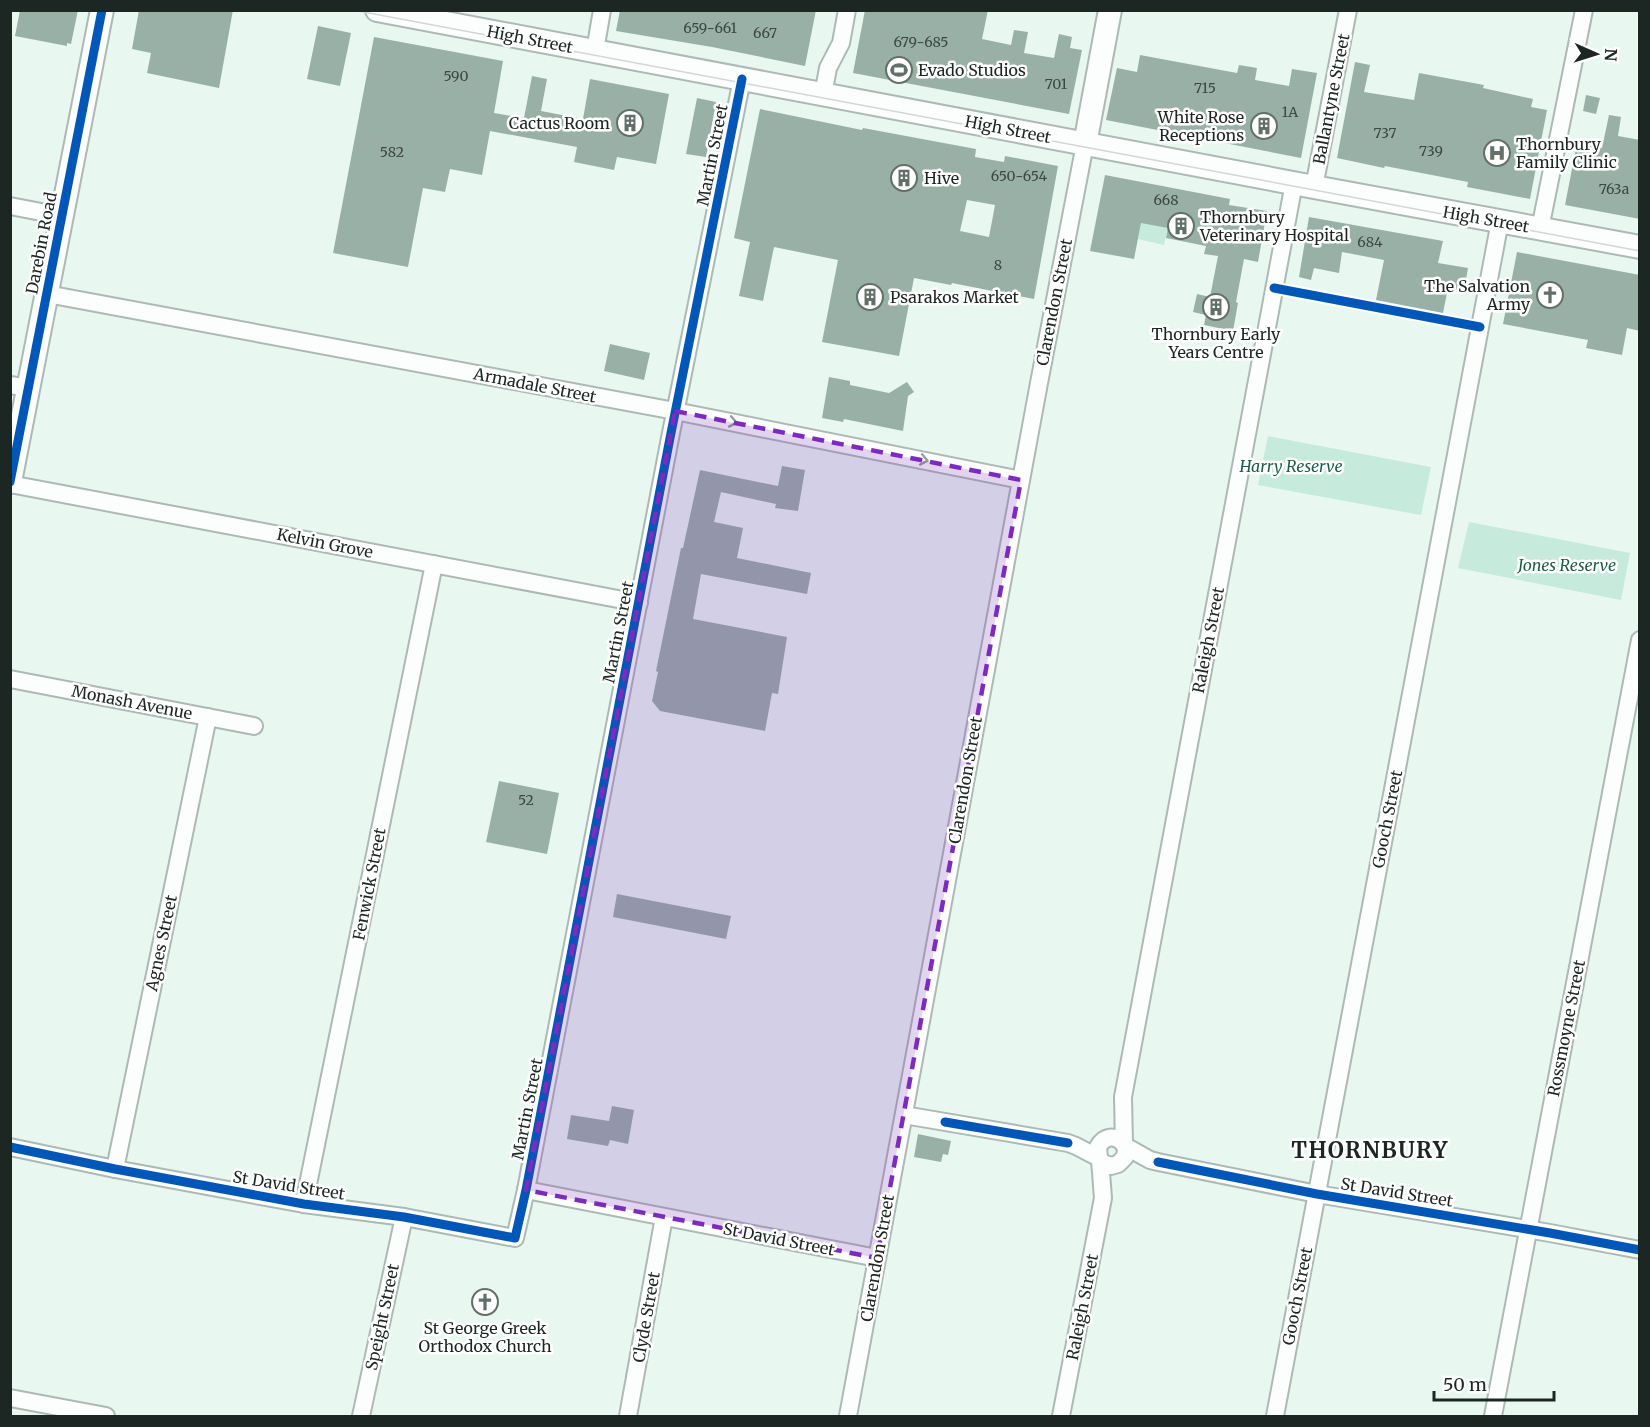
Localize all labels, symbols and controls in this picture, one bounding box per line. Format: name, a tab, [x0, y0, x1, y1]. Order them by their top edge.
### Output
house number: 659-661	[683, 19, 737, 37]
street label: High Street	[485, 21, 576, 57]
house number: 667	[753, 24, 777, 42]
north arrow	[1566, 24, 1626, 84]
street label: Ballantyne Street	[1309, 31, 1354, 166]
house number: 679-685	[893, 33, 949, 51]
text: N	[1601, 48, 1621, 62]
sports icon: Evado Studios	[884, 55, 914, 85]
place label: Evado Studios	[918, 60, 1026, 80]
house number: 590	[443, 67, 469, 85]
house number: 701	[1045, 75, 1067, 93]
house number: 715	[1194, 79, 1216, 97]
street label: Martin Street	[692, 102, 732, 208]
house number: 1A	[1282, 103, 1298, 121]
place label: White Rose Receptions	[1157, 107, 1244, 145]
building icon: Cactus Room	[615, 108, 645, 138]
street label: High Street	[963, 111, 1054, 147]
building icon: White Rose Receptions	[1249, 111, 1279, 141]
place label: Cactus Room	[509, 113, 610, 133]
house number: 737	[1373, 124, 1397, 142]
place label: Thornbury Family Clinic	[1516, 134, 1617, 172]
hospital icon: Thornbury Family Clinic	[1482, 138, 1512, 168]
house number: 739	[1419, 142, 1443, 160]
house number: 582	[380, 143, 404, 161]
building icon: Hive	[889, 163, 919, 193]
house number: 650-654	[991, 167, 1048, 185]
place label: Hive	[924, 168, 959, 188]
house number: 763a	[1599, 180, 1630, 198]
street label: Darebin Road	[21, 190, 61, 296]
house number: 668	[1153, 191, 1179, 209]
street label: High Street	[1441, 202, 1531, 237]
place label: Thornbury Veterinary Hospital	[1199, 207, 1349, 245]
building icon: Thornbury Veterinary Hospital	[1166, 211, 1196, 241]
house number: 684	[1357, 233, 1383, 251]
street label: Clarendon Street	[1032, 236, 1076, 367]
house number: 8	[994, 256, 1002, 274]
place label: The Salvation Army	[1424, 276, 1531, 314]
church icon: The Salvation Army	[1535, 280, 1565, 310]
building icon: Psarakos Market	[855, 282, 885, 312]
place label: Psarakos Market	[890, 287, 1020, 307]
building icon: Thornbury Early Years Centre	[1201, 292, 1231, 322]
place label: Thornbury Early Years Centre	[1152, 324, 1281, 362]
street label: Armadale Street	[471, 363, 599, 407]
one-way arrow	[727, 415, 737, 428]
one-way arrow	[919, 453, 929, 466]
park label: Harry Reserve	[1238, 456, 1343, 476]
street label: Kelvin Grove	[275, 524, 375, 562]
park label: Jones Reserve	[1516, 555, 1616, 575]
street label: Martin Street	[598, 579, 638, 685]
street label: Raleigh Street	[1188, 584, 1228, 695]
street label: Monash Avenue	[70, 681, 194, 723]
street label: Clarendon Street	[944, 714, 986, 845]
street label: Gooch Street	[1368, 768, 1406, 870]
house number: 52	[518, 791, 534, 809]
street label: Fenwick Street	[348, 825, 390, 942]
street label: Agnes Street	[141, 892, 181, 994]
street label: Rossmoyne Street	[1543, 957, 1589, 1098]
street label: Martin Street	[507, 1056, 547, 1162]
district label: THORNBURY	[1291, 1136, 1449, 1164]
street label: St David Street	[231, 1166, 347, 1204]
street label: St David Street	[1339, 1173, 1455, 1211]
street label: Clarendon Street	[856, 1192, 898, 1323]
street label: St David Street	[721, 1218, 837, 1260]
street label: Gooch Street	[1278, 1245, 1316, 1347]
street label: Raleigh Street	[1062, 1251, 1102, 1362]
street label: Speight Street	[361, 1261, 403, 1372]
street label: Clyde Street	[628, 1269, 664, 1364]
church icon: St George Greek Orthodox Church	[470, 1287, 500, 1317]
place label: St George Greek Orthodox Church	[418, 1318, 552, 1356]
scale bar	[1434, 1364, 1554, 1402]
text: 50 m	[1443, 1373, 1487, 1396]

